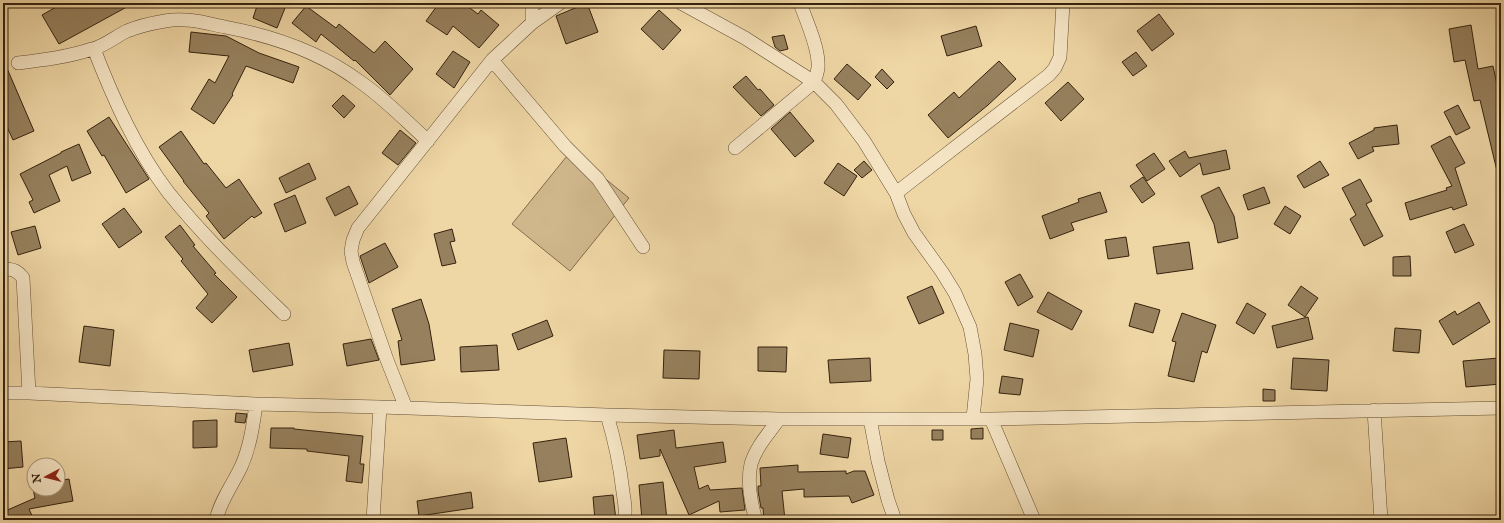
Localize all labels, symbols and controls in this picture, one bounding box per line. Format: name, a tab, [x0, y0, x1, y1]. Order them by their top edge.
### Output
north arrow	[26, 457, 66, 497]
text: N	[29, 472, 45, 485]

